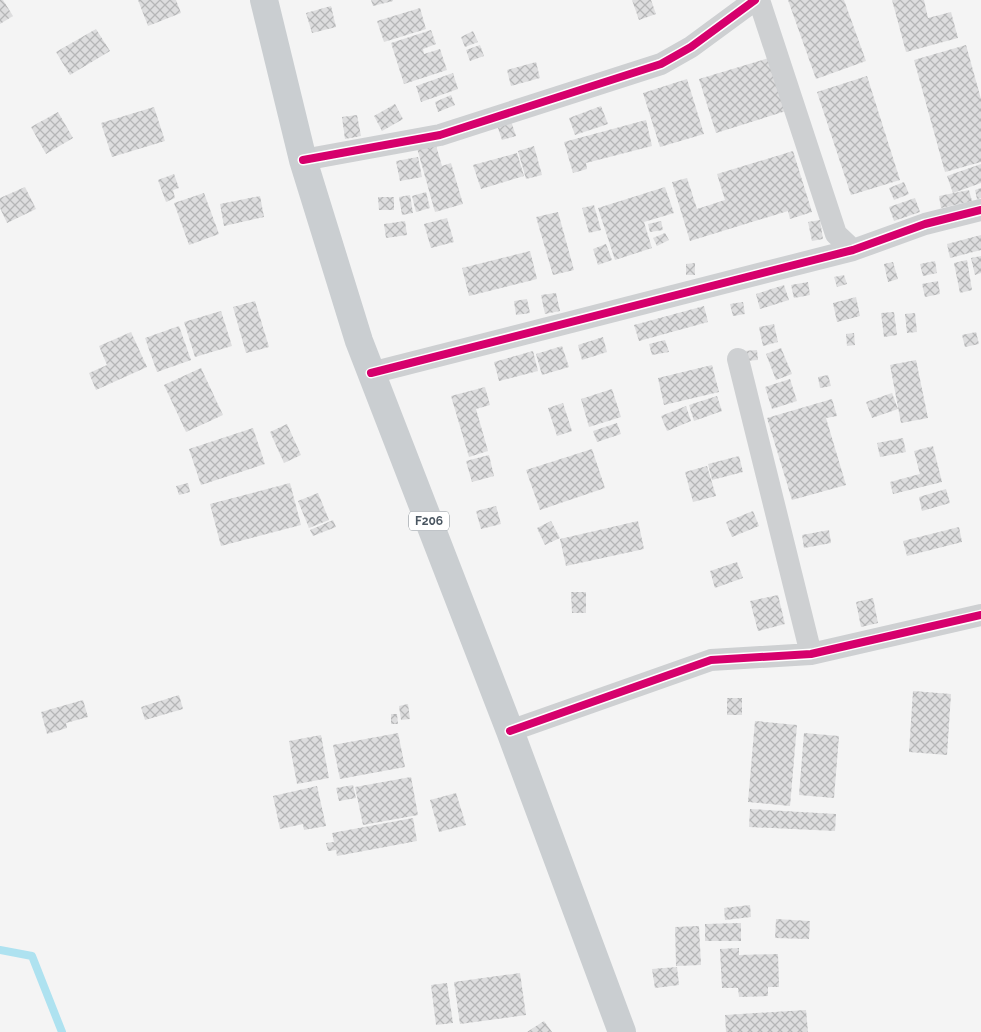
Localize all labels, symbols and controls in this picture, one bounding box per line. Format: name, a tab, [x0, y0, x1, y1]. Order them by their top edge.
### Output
road number: F206	[409, 512, 449, 530]

